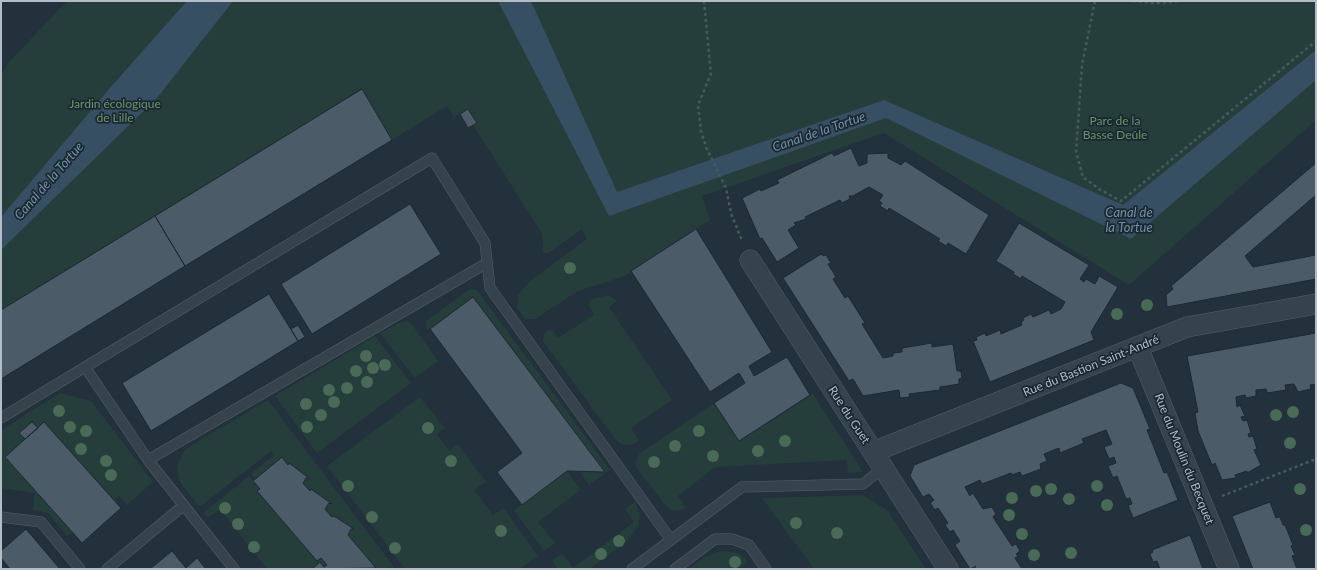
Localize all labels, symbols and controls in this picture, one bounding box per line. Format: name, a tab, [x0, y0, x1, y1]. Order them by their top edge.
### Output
park label: Jardin écologique de Lille	[69, 97, 161, 125]
water label: Canal de la Tortue	[770, 109, 868, 155]
park label: Parc de la Basse Deûle	[1083, 114, 1147, 142]
water label: Canal de la Tortue	[11, 139, 87, 223]
water label: Canal de la Tortue	[1105, 205, 1153, 236]
street label: Rue du Bastion Saint-André	[1021, 332, 1161, 400]
street label: Rue du Guet	[825, 383, 873, 447]
street label: Rue du Moulin du Becquet	[1151, 391, 1217, 527]

